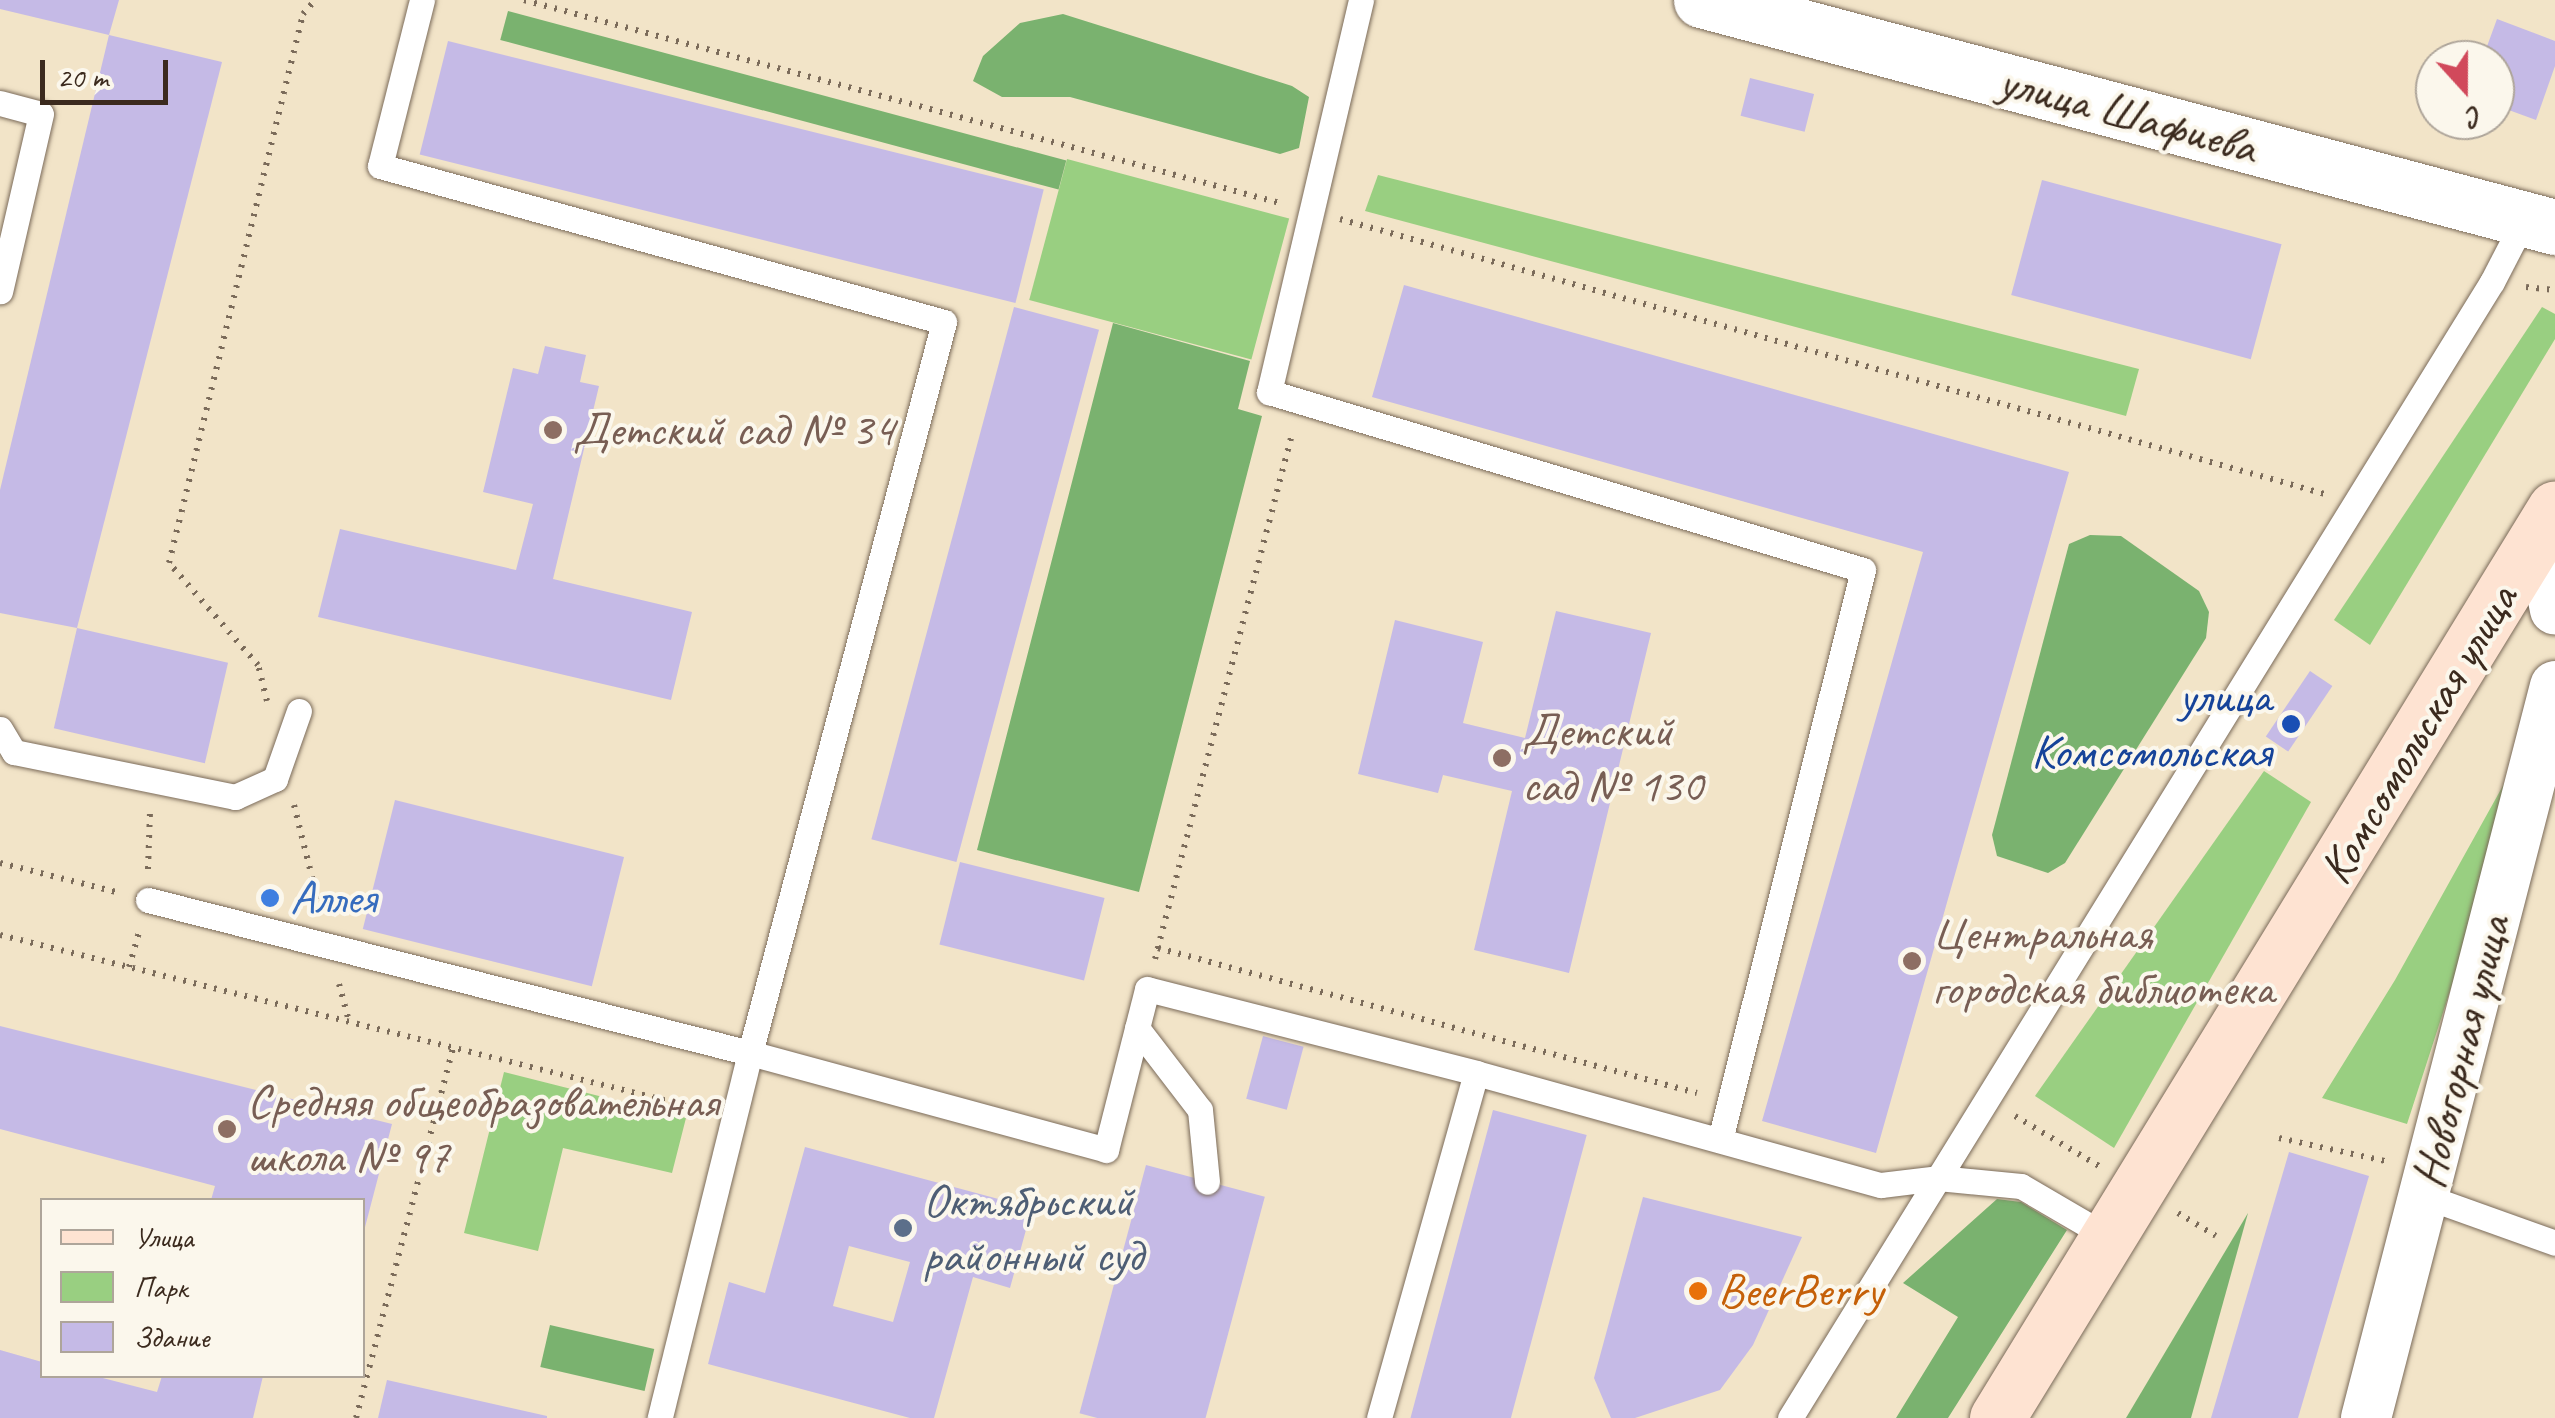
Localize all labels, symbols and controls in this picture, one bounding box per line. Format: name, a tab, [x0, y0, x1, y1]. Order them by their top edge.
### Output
scale bar	[45, 40, 172, 102]
north arrow	[2415, 40, 2515, 140]
street label: улица Шафиева	[1994, 52, 2262, 176]
text: 20 m	[57, 58, 108, 96]
text: С	[2463, 98, 2488, 135]
place label: Детский сад № 34	[573, 401, 894, 459]
marker: Детский сад № 34	[542, 419, 564, 441]
street label: Комсомольская улица	[2305, 572, 2531, 896]
place label: улица Комсомольская	[2031, 667, 2271, 780]
place label: Детский сад № 130	[1522, 701, 1703, 814]
marker: улица Комсомольская	[2280, 713, 2302, 735]
marker: Детский сад № 130	[1491, 747, 1513, 769]
place label: Аллея	[290, 869, 376, 927]
marker: Аллея	[259, 887, 281, 909]
place label: Центральная городская библиотека	[1932, 904, 2272, 1017]
street label: Новогорная улица	[2399, 907, 2523, 1197]
marker: Центральная городская библиотека	[1901, 950, 1923, 972]
place label: Средняя общеобразовательная школа № 97	[247, 1072, 719, 1185]
marker: Средняя общеобразовательная школа № 97	[216, 1118, 238, 1140]
place label: Октябрьский районный суд	[923, 1171, 1143, 1284]
legend	[40, 1198, 365, 1378]
marker: Октябрьский районный суд	[892, 1217, 914, 1239]
text: Улица	[134, 1218, 193, 1256]
place label: BeerBerry	[1718, 1262, 1883, 1320]
text: Парк	[134, 1268, 188, 1306]
marker: BeerBerry	[1687, 1280, 1709, 1302]
text: Здание	[134, 1318, 209, 1356]

